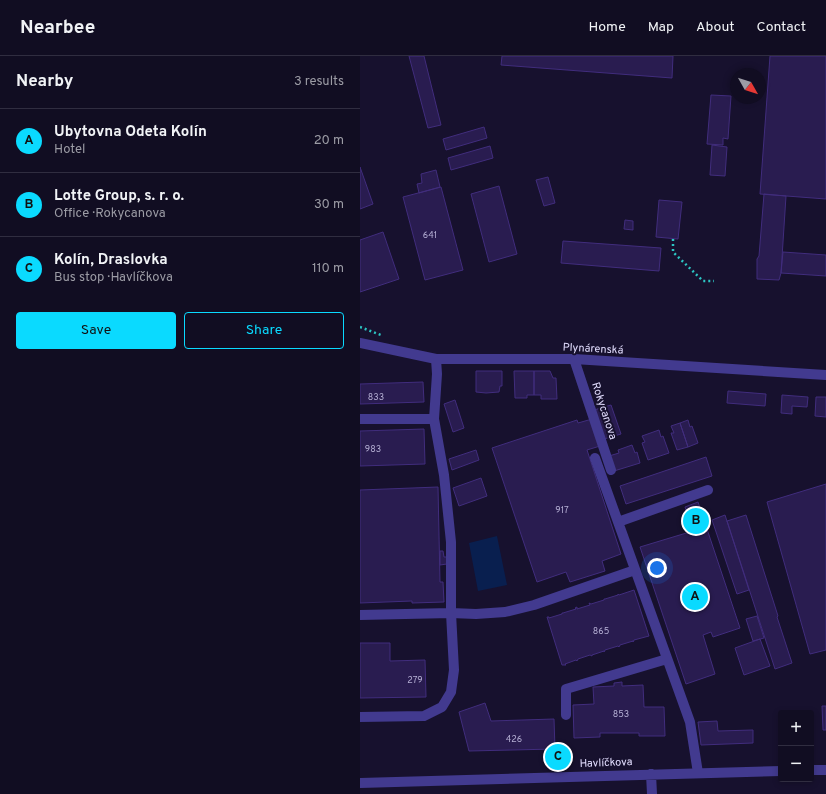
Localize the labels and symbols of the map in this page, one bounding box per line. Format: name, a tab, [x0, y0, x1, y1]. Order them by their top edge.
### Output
north arrow	[730, 68, 766, 104]
house number: 641	[423, 230, 437, 241]
street label: Plynárenská	[562, 340, 624, 358]
street label: Rokycanova	[588, 381, 620, 442]
house number: 833	[368, 392, 384, 403]
house number: 983	[365, 444, 381, 455]
house number: 917	[555, 505, 569, 516]
pin: B	[683, 506, 709, 536]
your location	[647, 558, 667, 578]
pin: A	[682, 582, 708, 612]
house number: 865	[593, 626, 609, 637]
house number: 279	[407, 675, 423, 686]
house number: 853	[613, 709, 629, 720]
house number: 426	[506, 734, 522, 745]
pin: C	[545, 742, 571, 772]
street label: Havlíčkova	[579, 755, 633, 771]

